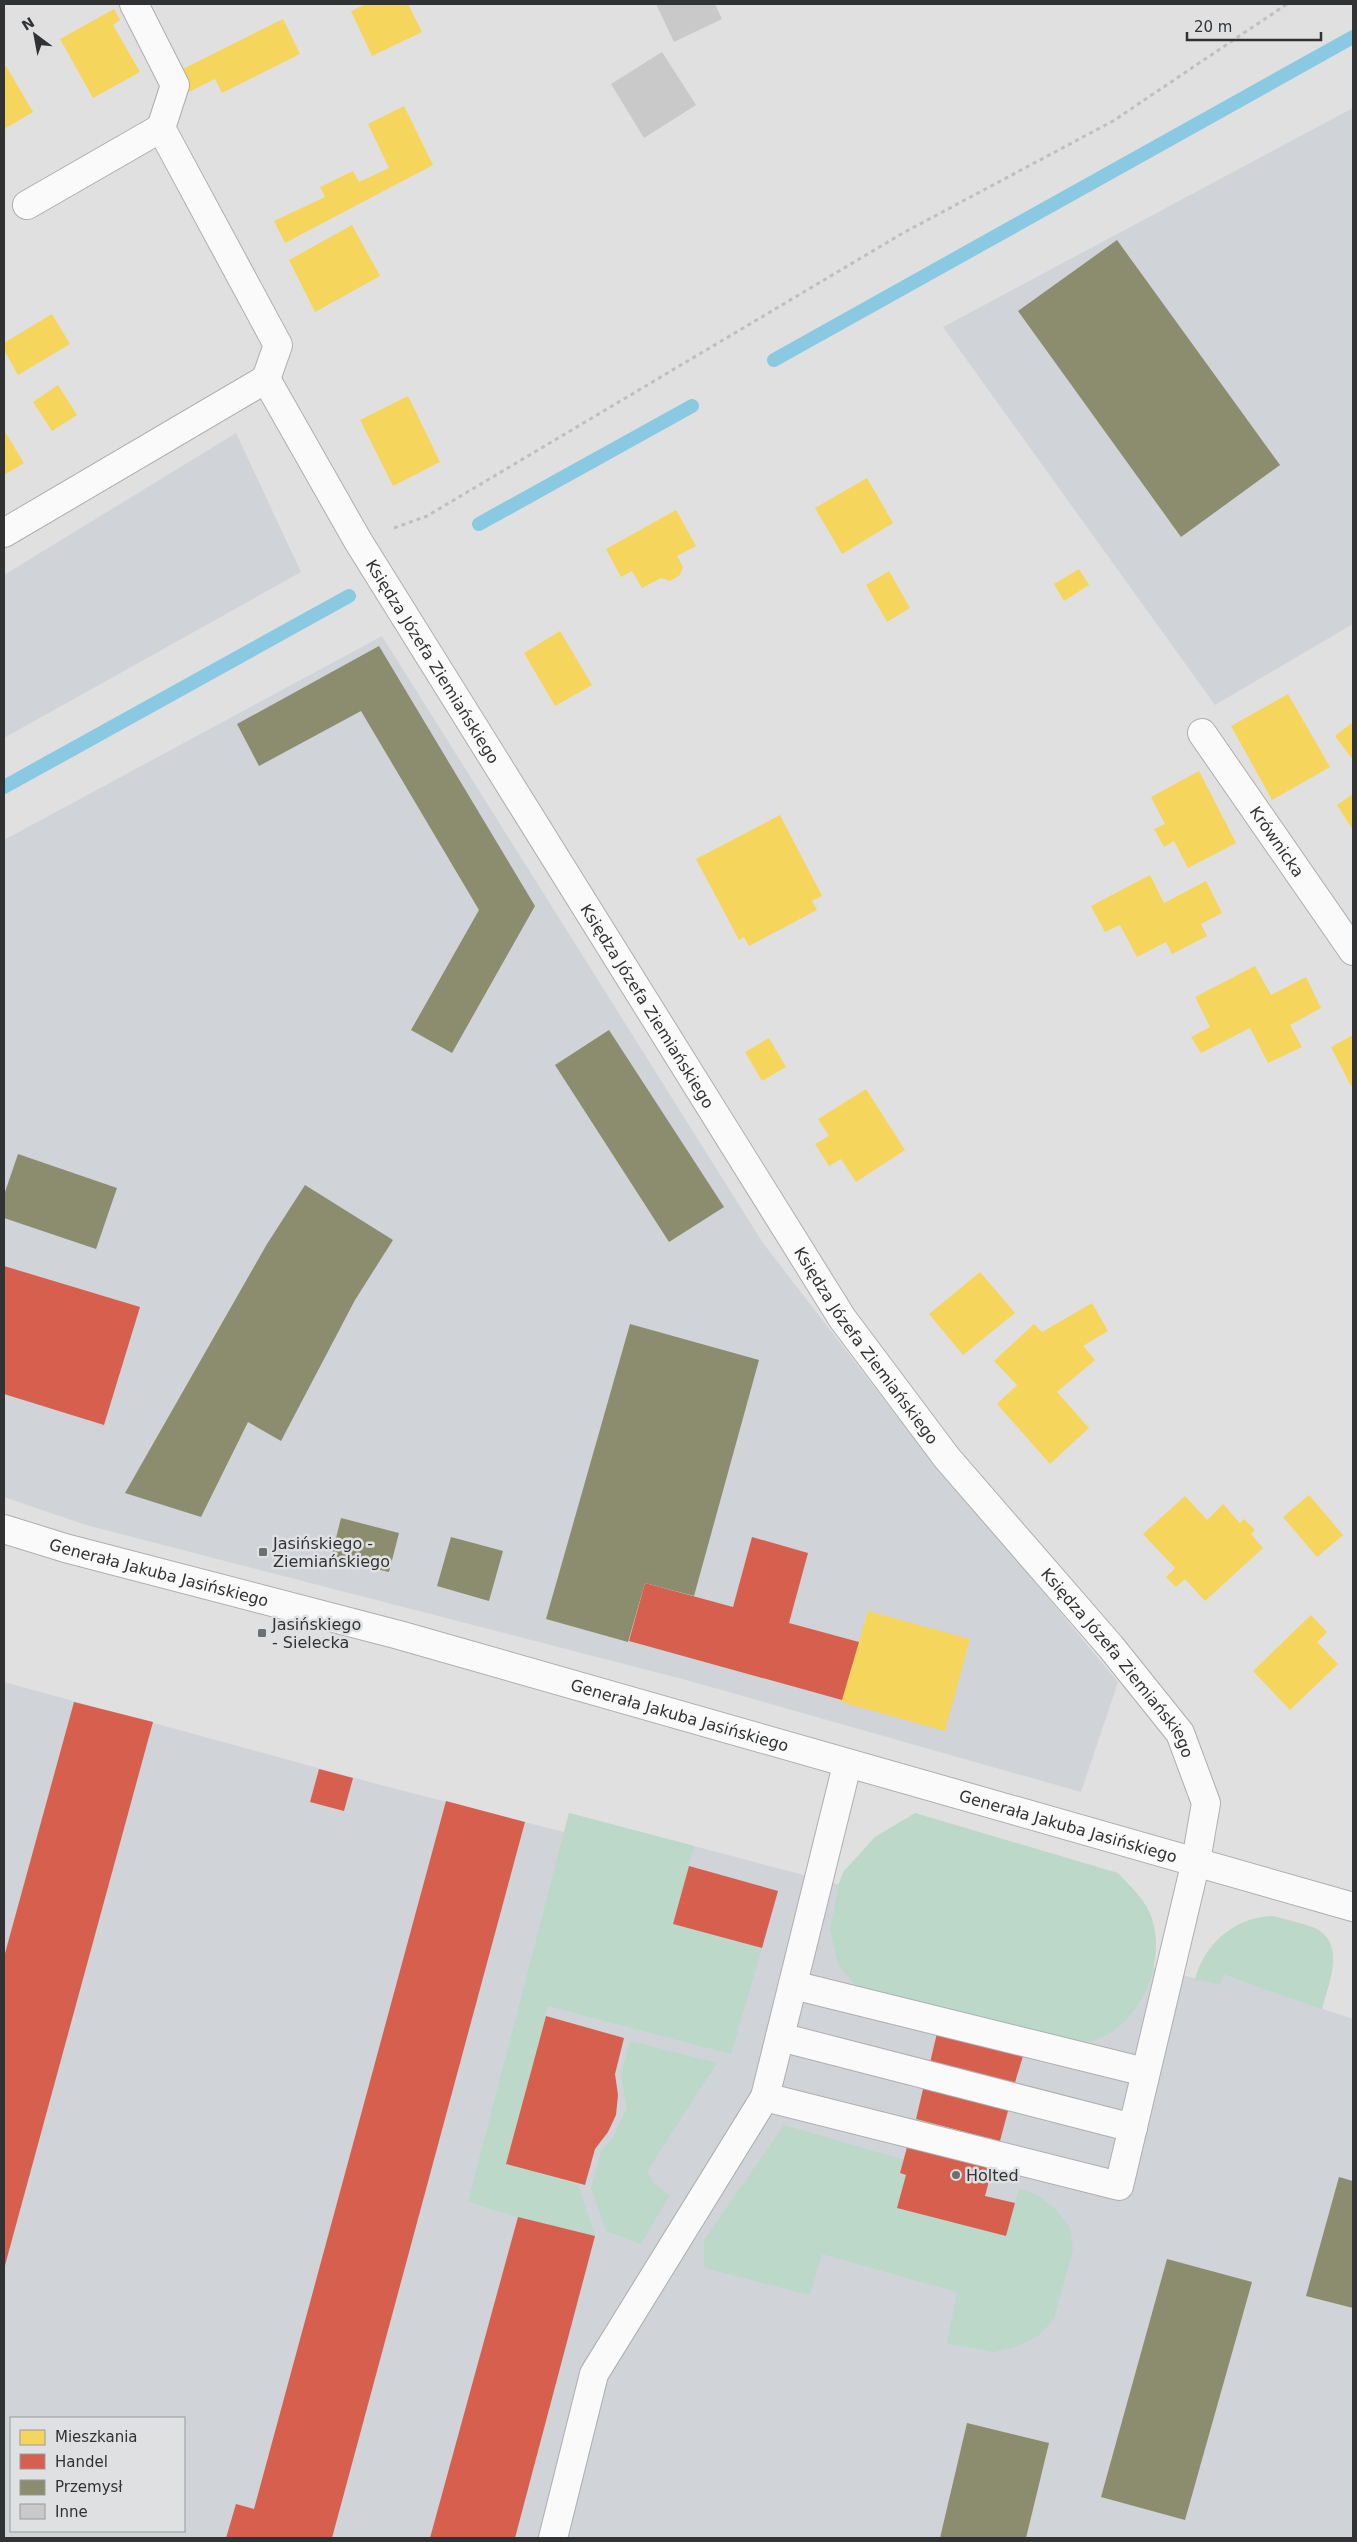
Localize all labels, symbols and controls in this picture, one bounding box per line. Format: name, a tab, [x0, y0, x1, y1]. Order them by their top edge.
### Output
north arrow	[10, 10, 60, 60]
scale bar	[1187, 10, 1321, 42]
text: N	[19, 14, 37, 34]
text: 20 m	[1194, 18, 1232, 36]
street label: Księdza Józefa Ziemiańskiego	[362, 556, 503, 767]
street label: Krównicka	[1246, 803, 1308, 881]
street label: Księdza Józefa Ziemiańskiego	[576, 901, 718, 1112]
street label: Księdza Józefa Ziemiańskiego	[790, 1244, 942, 1448]
place label: Jasińskiego - Ziemiańskiego	[272, 1534, 390, 1571]
street label: Generała Jakuba Jasińskiego	[47, 1535, 271, 1611]
marker: Jasińskiego - Ziemiańskiego	[257, 1546, 269, 1558]
street label: Księdza Józefa Ziemiańskiego	[1037, 1565, 1197, 1760]
place label: Jasińskiego - Sielecka	[271, 1615, 361, 1652]
marker: Jasińskiego - Sielecka	[256, 1627, 268, 1639]
street label: Generała Jakuba Jasińskiego	[568, 1675, 791, 1756]
street label: Generała Jakuba Jasińskiego	[957, 1786, 1179, 1866]
place label: Holted	[966, 2166, 1019, 2185]
marker: Holted	[950, 2169, 962, 2181]
legend	[10, 2417, 185, 2532]
text: Mieszkania	[55, 2428, 138, 2446]
text: Handel	[55, 2453, 108, 2471]
text: Przemysł	[55, 2478, 123, 2496]
text: Inne	[55, 2503, 88, 2521]

